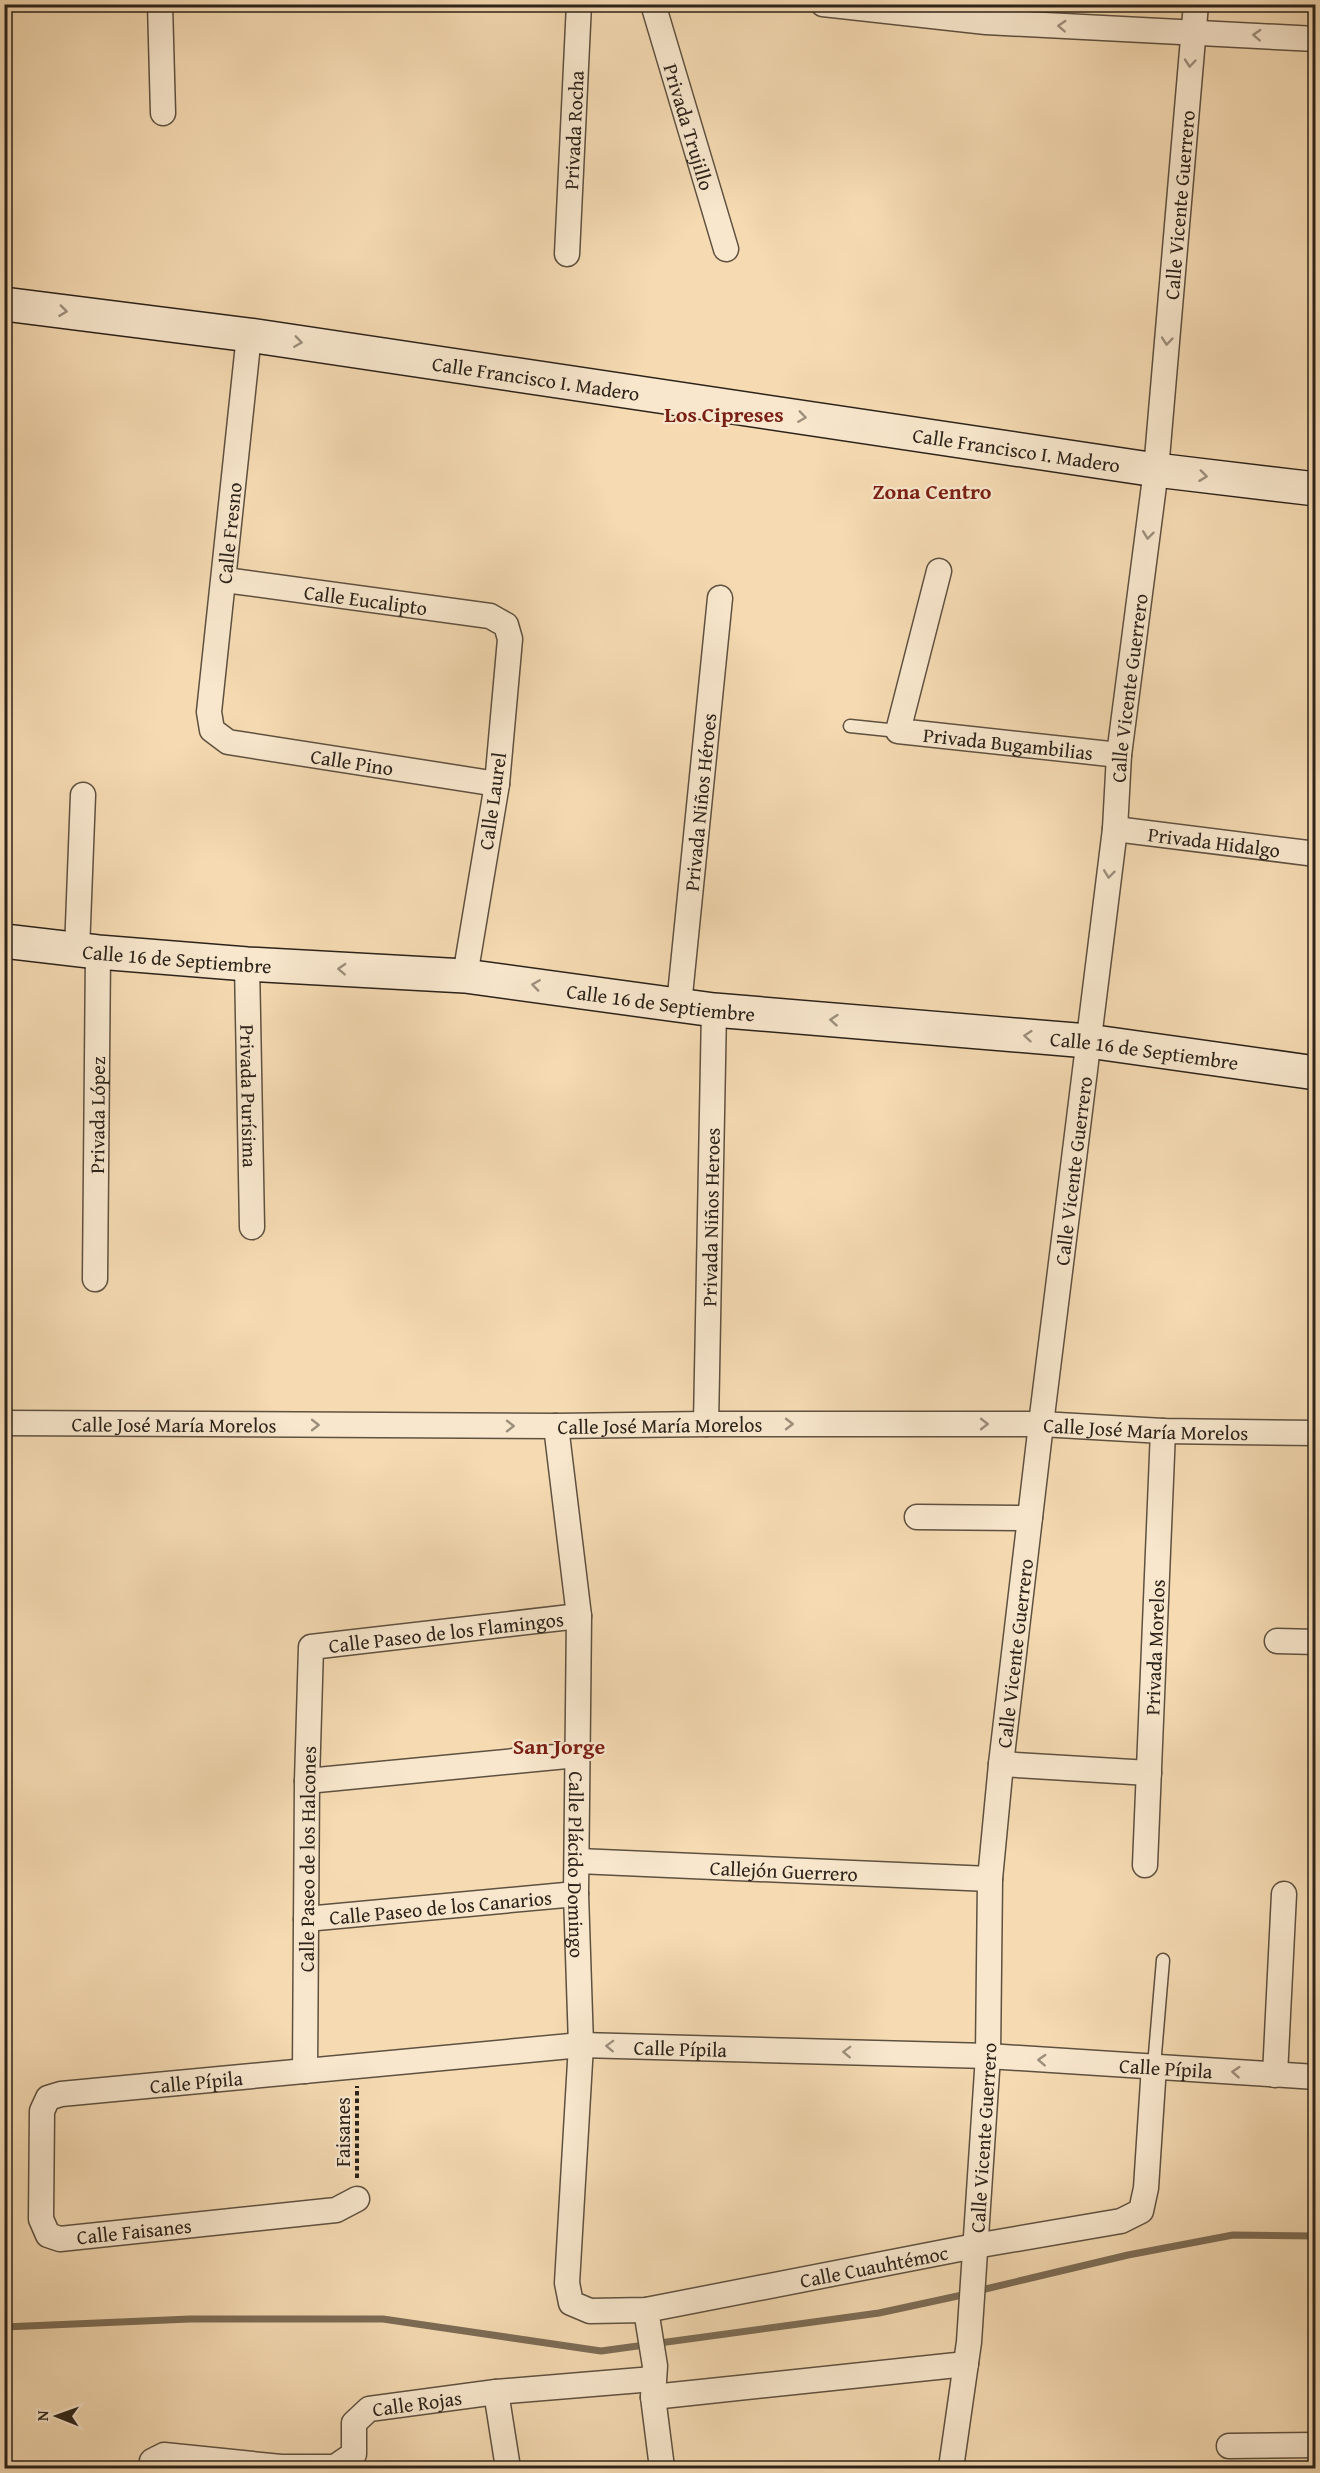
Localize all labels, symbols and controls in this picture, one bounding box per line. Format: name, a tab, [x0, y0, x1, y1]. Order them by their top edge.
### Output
one-way arrow	[1058, 19, 1067, 32]
one-way arrow	[1253, 29, 1262, 42]
one-way arrow	[1184, 58, 1197, 67]
street label: Privada Trujillo	[657, 60, 722, 194]
street label: Privada Rocha	[556, 69, 590, 190]
street label: Calle Vicente Guerrero	[1156, 109, 1201, 301]
one-way arrow	[58, 305, 67, 317]
one-way arrow	[293, 336, 302, 348]
one-way arrow	[1161, 336, 1174, 345]
street label: Calle Francisco I. Madero	[430, 348, 642, 407]
district label: Los Cipreses	[664, 398, 784, 430]
one-way arrow	[797, 411, 807, 423]
street label: Calle Francisco I. Madero	[911, 419, 1122, 479]
one-way arrow	[1198, 469, 1207, 482]
district label: Zona Centro	[872, 475, 992, 507]
street label: Calle Fresno	[209, 481, 249, 585]
one-way arrow	[1142, 530, 1154, 539]
street label: Calle Eucalipto	[302, 576, 429, 622]
street label: Calle Vicente Guerrero	[1103, 592, 1154, 783]
street label: Privada Niños Héroes	[676, 712, 723, 892]
street label: Privada Bugambilias	[922, 719, 1095, 767]
street label: Calle Pino	[309, 741, 395, 782]
street label: Calle Laurel	[471, 750, 513, 852]
street label: Privada Hidalgo	[1146, 819, 1282, 864]
one-way arrow	[1103, 870, 1116, 879]
street label: Calle 16 de Septiembre	[81, 936, 272, 980]
one-way arrow	[338, 963, 347, 976]
street label: Calle 16 de Septiembre	[565, 976, 756, 1028]
one-way arrow	[532, 980, 541, 992]
one-way arrow	[830, 1014, 839, 1027]
street label: Calle 16 de Septiembre	[1049, 1023, 1240, 1076]
street label: Privada Purísima	[234, 1024, 265, 1168]
one-way arrow	[1024, 1030, 1033, 1043]
street label: Privada López	[81, 1056, 112, 1174]
street label: Calle Vicente Guerrero	[1046, 1075, 1099, 1267]
street label: Privada Niños Heroes	[694, 1127, 726, 1307]
street label: Calle José María Morelos	[71, 1409, 277, 1439]
street label: Calle José María Morelos	[557, 1409, 763, 1440]
street label: Calle José María Morelos	[1043, 1410, 1249, 1447]
one-way arrow	[784, 1418, 793, 1430]
one-way arrow	[979, 1418, 988, 1430]
one-way arrow	[310, 1419, 319, 1431]
one-way arrow	[505, 1420, 514, 1432]
street label: Calle Vicente Guerrero	[989, 1557, 1040, 1749]
street label: Privada Morelos	[1137, 1579, 1171, 1716]
street label: Calle Paseo de los Flamingos	[327, 1603, 565, 1659]
district label: San Jorge	[513, 1730, 605, 1762]
street label: Calle Paseo de los Halcones	[291, 1745, 323, 1972]
street label: Calle Plácido Domingo	[561, 1771, 593, 1958]
street label: Callejón Guerrero	[709, 1852, 858, 1888]
street label: Calle Paseo de los Canarios	[328, 1882, 553, 1931]
street label: Calle Pípila	[633, 2032, 728, 2063]
one-way arrow	[605, 2039, 614, 2052]
street label: Calle Vicente Guerrero	[962, 2043, 1003, 2234]
one-way arrow	[842, 2046, 851, 2059]
street label: Calle Pípila	[1118, 2050, 1214, 2085]
one-way arrow	[1037, 2053, 1046, 2066]
street label: Calle Pípila	[148, 2062, 244, 2100]
one-way arrow	[1232, 2066, 1241, 2079]
street label: Faisanes	[328, 2097, 357, 2167]
street label: Calle Faisanes	[75, 2211, 193, 2251]
street label: Calle Cuauhtémoc	[797, 2237, 951, 2294]
street label: Calle Rojas	[370, 2382, 463, 2423]
north arrow	[27, 2386, 87, 2446]
text: N	[30, 2410, 54, 2421]

